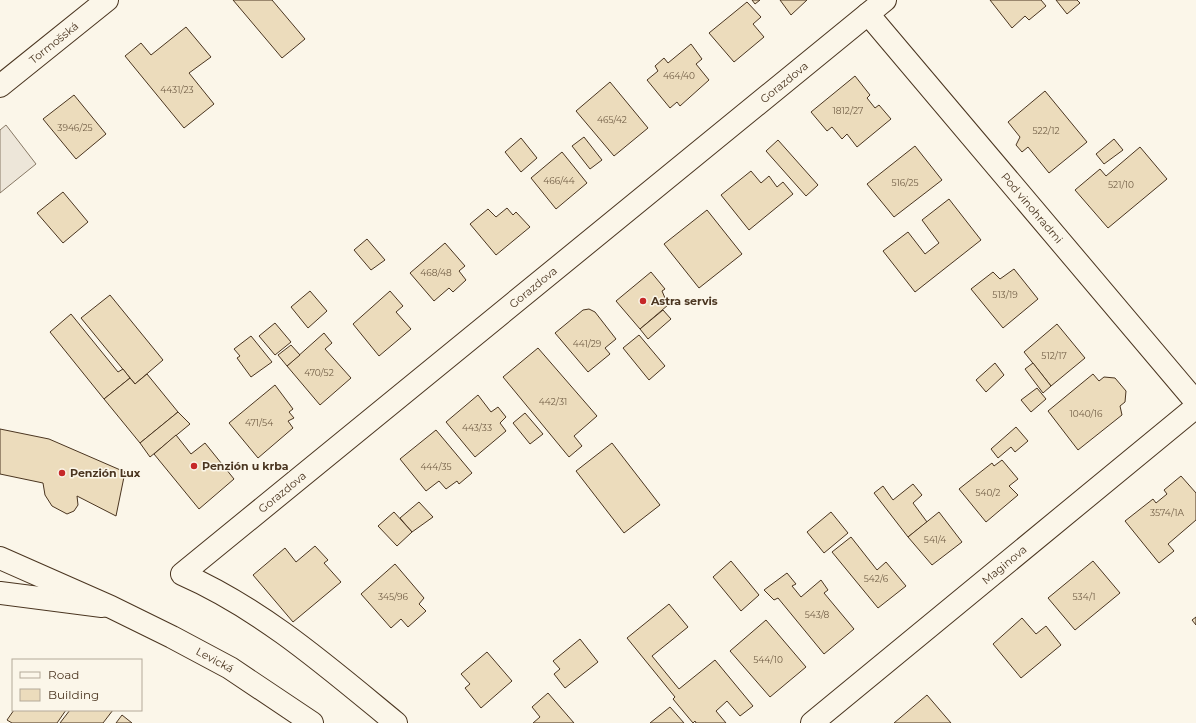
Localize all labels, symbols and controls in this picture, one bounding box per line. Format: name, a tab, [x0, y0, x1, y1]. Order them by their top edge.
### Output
street label: Tormošská	[26, 19, 81, 67]
street label: Gorazdova	[757, 59, 811, 106]
house number: 464/40	[663, 70, 695, 81]
house number: 4431/23	[160, 84, 194, 95]
house number: 1812/27	[833, 105, 863, 116]
house number: 465/42	[597, 114, 627, 125]
house number: 3946/25	[57, 122, 93, 133]
house number: 522/12	[1032, 125, 1060, 136]
street label: Pod vinohradmi	[998, 170, 1066, 246]
house number: 466/44	[543, 175, 575, 186]
house number: 516/25	[891, 177, 919, 188]
house number: 521/10	[1108, 179, 1134, 190]
street label: Gorazdova	[506, 264, 560, 311]
house number: 468/48	[420, 267, 452, 278]
house number: 513/19	[992, 289, 1018, 300]
place label: Astra servis	[650, 294, 718, 308]
marker: Astra servis	[638, 296, 648, 306]
house number: 441/29	[573, 338, 602, 349]
house number: 512/17	[1041, 350, 1067, 361]
house number: 470/52	[304, 367, 334, 378]
house number: 442/31	[539, 396, 567, 407]
house number: 1040/16	[1070, 408, 1103, 419]
house number: 471/54	[245, 417, 273, 428]
house number: 443/33	[462, 422, 492, 433]
place label: Penzión u krba	[202, 459, 289, 473]
marker: Penzión u krba	[189, 461, 199, 471]
house number: 444/35	[420, 461, 452, 472]
place label: Penzión Lux	[70, 466, 141, 480]
marker: Penzión Lux	[57, 468, 67, 478]
street label: Gorazdova	[255, 468, 309, 516]
house number: 540/2	[976, 487, 1000, 498]
house number: 3574/1A	[1150, 507, 1184, 518]
house number: 541/4	[924, 534, 946, 545]
street label: Maginova	[979, 542, 1030, 587]
house number: 542/6	[864, 573, 889, 584]
house number: 345/96	[378, 591, 409, 602]
house number: 534/1	[1073, 591, 1095, 602]
house number: 543/8	[805, 609, 830, 620]
street label: Levická	[194, 644, 237, 676]
house number: 544/10	[753, 654, 783, 665]
legend	[12, 659, 142, 711]
text: Road	[48, 667, 79, 682]
text: Building	[48, 687, 99, 702]

